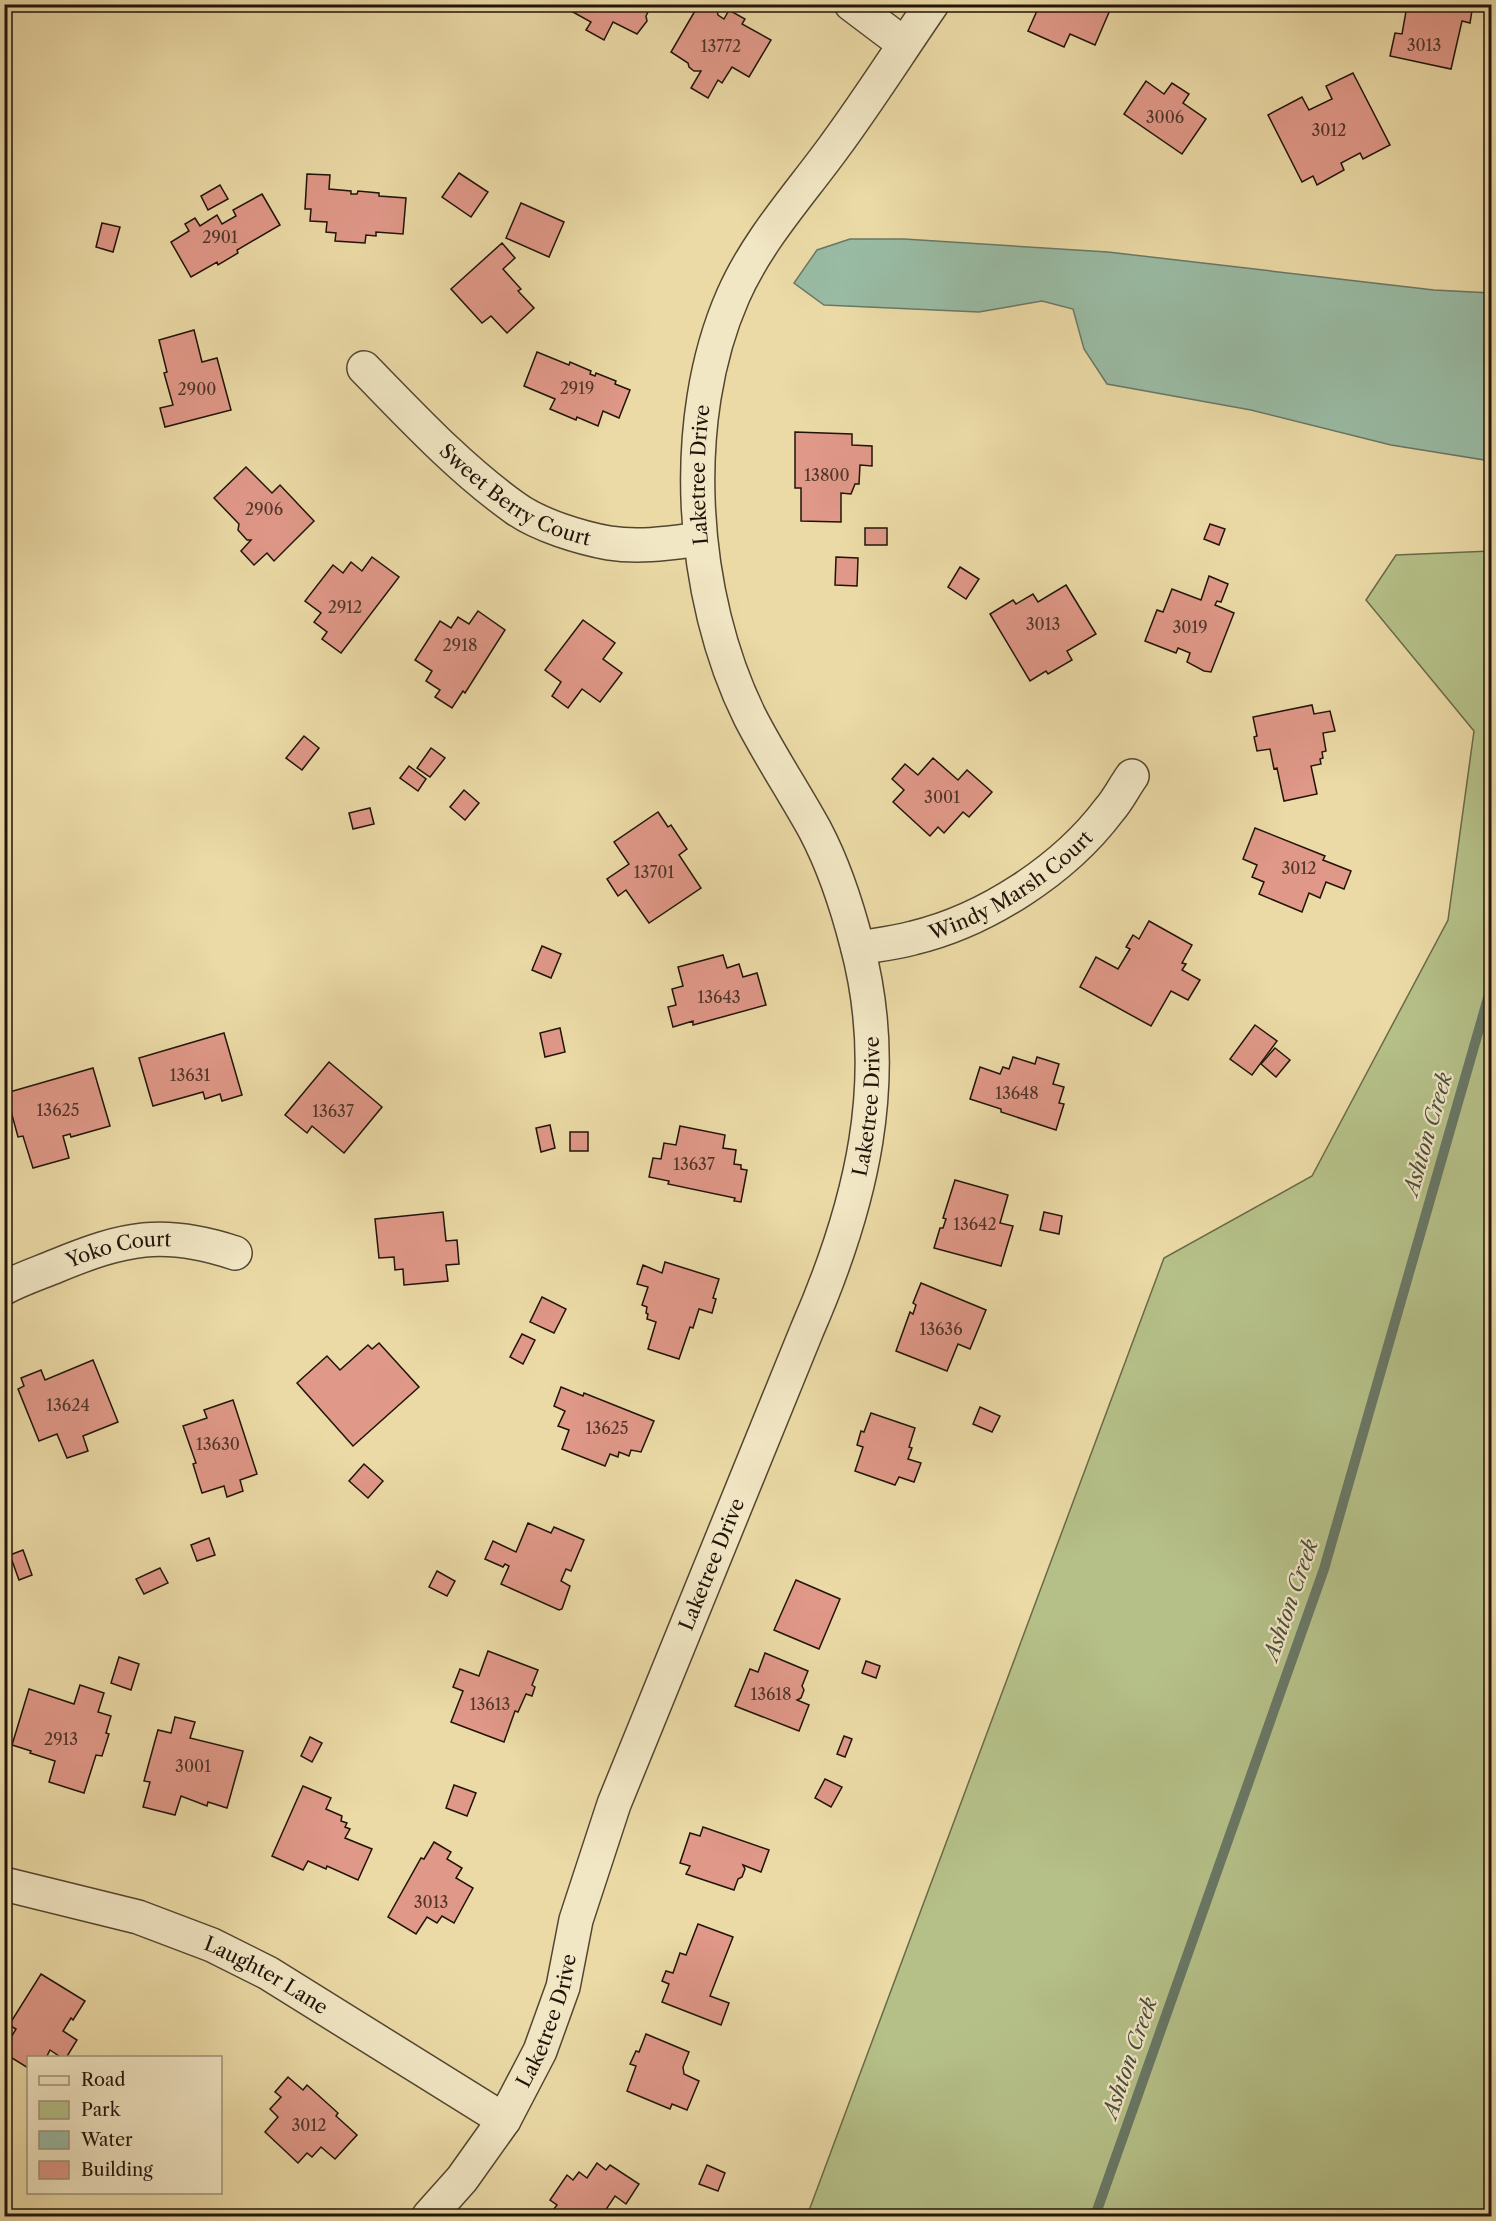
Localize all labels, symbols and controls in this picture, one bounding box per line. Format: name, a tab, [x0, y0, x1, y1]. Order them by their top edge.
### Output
house number: 3013	[1407, 35, 1441, 55]
house number: 13772	[701, 36, 741, 56]
house number: 3006	[1146, 107, 1184, 127]
house number: 3012	[1312, 120, 1346, 140]
house number: 2901	[202, 227, 238, 247]
house number: 2919	[560, 378, 594, 398]
house number: 2900	[178, 379, 216, 399]
street label: Laketree Drive	[686, 403, 715, 546]
street label: Sweet Berry Court	[435, 439, 593, 551]
house number: 13800	[804, 465, 850, 485]
house number: 2906	[245, 499, 283, 519]
house number: 2912	[328, 597, 362, 617]
house number: 3013	[1026, 614, 1060, 634]
house number: 3019	[1172, 617, 1208, 637]
house number: 2918	[443, 635, 477, 655]
house number: 3001	[924, 787, 960, 807]
street label: Windy Marsh Court	[925, 826, 1097, 945]
house number: 3012	[1282, 858, 1316, 878]
house number: 13701	[634, 862, 674, 882]
house number: 13643	[698, 987, 740, 1007]
street label: Laketree Drive	[847, 1036, 884, 1179]
house number: 13631	[170, 1065, 210, 1085]
water label: Ashton Creek	[1397, 1069, 1457, 1201]
house number: 13648	[995, 1083, 1039, 1103]
house number: 13625	[37, 1100, 79, 1120]
house number: 13637	[312, 1101, 354, 1121]
house number: 13637	[673, 1154, 715, 1174]
house number: 13642	[953, 1214, 997, 1234]
street label: Yoko Court	[62, 1227, 172, 1273]
house number: 13636	[919, 1319, 963, 1339]
house number: 13624	[46, 1395, 90, 1415]
house number: 13625	[586, 1418, 628, 1438]
house number: 13630	[196, 1434, 240, 1454]
street label: Laketree Drive	[674, 1495, 749, 1634]
water label: Ashton Creek	[1257, 1536, 1323, 1667]
house number: 13618	[750, 1684, 792, 1704]
house number: 13613	[470, 1694, 510, 1714]
house number: 2913	[44, 1729, 78, 1749]
house number: 3001	[175, 1756, 211, 1776]
house number: 3013	[414, 1892, 448, 1912]
street label: Laughter Lane	[201, 1931, 332, 2019]
street label: Laketree Drive	[511, 1952, 581, 2091]
water label: Ashton Creek	[1096, 1994, 1162, 2125]
legend	[27, 2056, 222, 2194]
text: Road	[81, 2069, 126, 2091]
text: Park	[81, 2099, 122, 2121]
house number: 3012	[292, 2115, 326, 2135]
text: Water	[80, 2129, 133, 2151]
text: Building	[81, 2159, 153, 2181]

